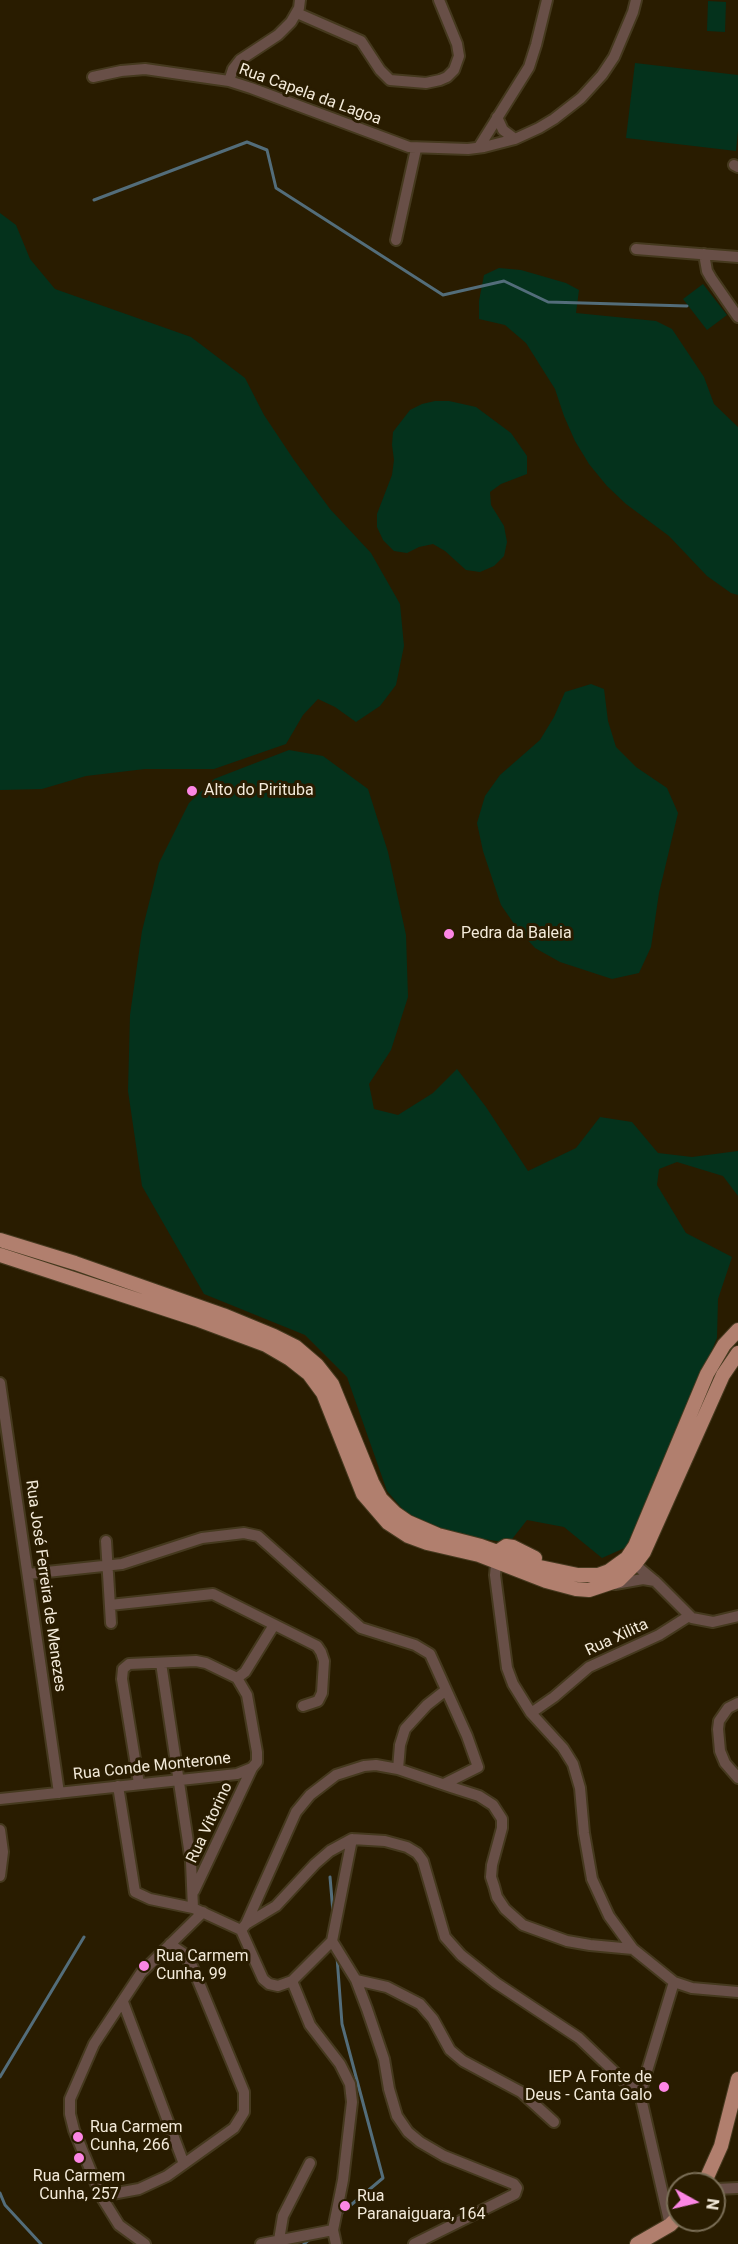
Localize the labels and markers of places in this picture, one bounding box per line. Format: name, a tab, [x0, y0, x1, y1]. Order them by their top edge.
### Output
place label: Alto do Pirituba	[204, 781, 314, 801]
marker: Alto do Pirituba	[185, 784, 199, 798]
place label: Pedra da Baleia	[461, 924, 572, 944]
marker: Pedra da Baleia	[442, 927, 456, 941]
place label: Rua Carmem Cunha, 99	[156, 1947, 248, 1985]
marker: Rua Carmem Cunha, 99	[137, 1959, 151, 1973]
place label: IEP A Fonte de Deus - Canta Galo	[525, 2068, 652, 2106]
marker: IEP A Fonte de Deus - Canta Galo	[657, 2080, 671, 2094]
place label: Rua Carmem Cunha, 266	[90, 2118, 182, 2156]
marker: Rua Carmem Cunha, 266	[71, 2130, 85, 2144]
marker: Rua Carmem Cunha, 257	[72, 2151, 86, 2165]
place label: Rua Carmem Cunha, 257	[33, 2167, 125, 2205]
place label: Rua Paranaiguara, 164	[357, 2187, 485, 2225]
marker: Rua Paranaiguara, 164	[338, 2199, 352, 2213]

